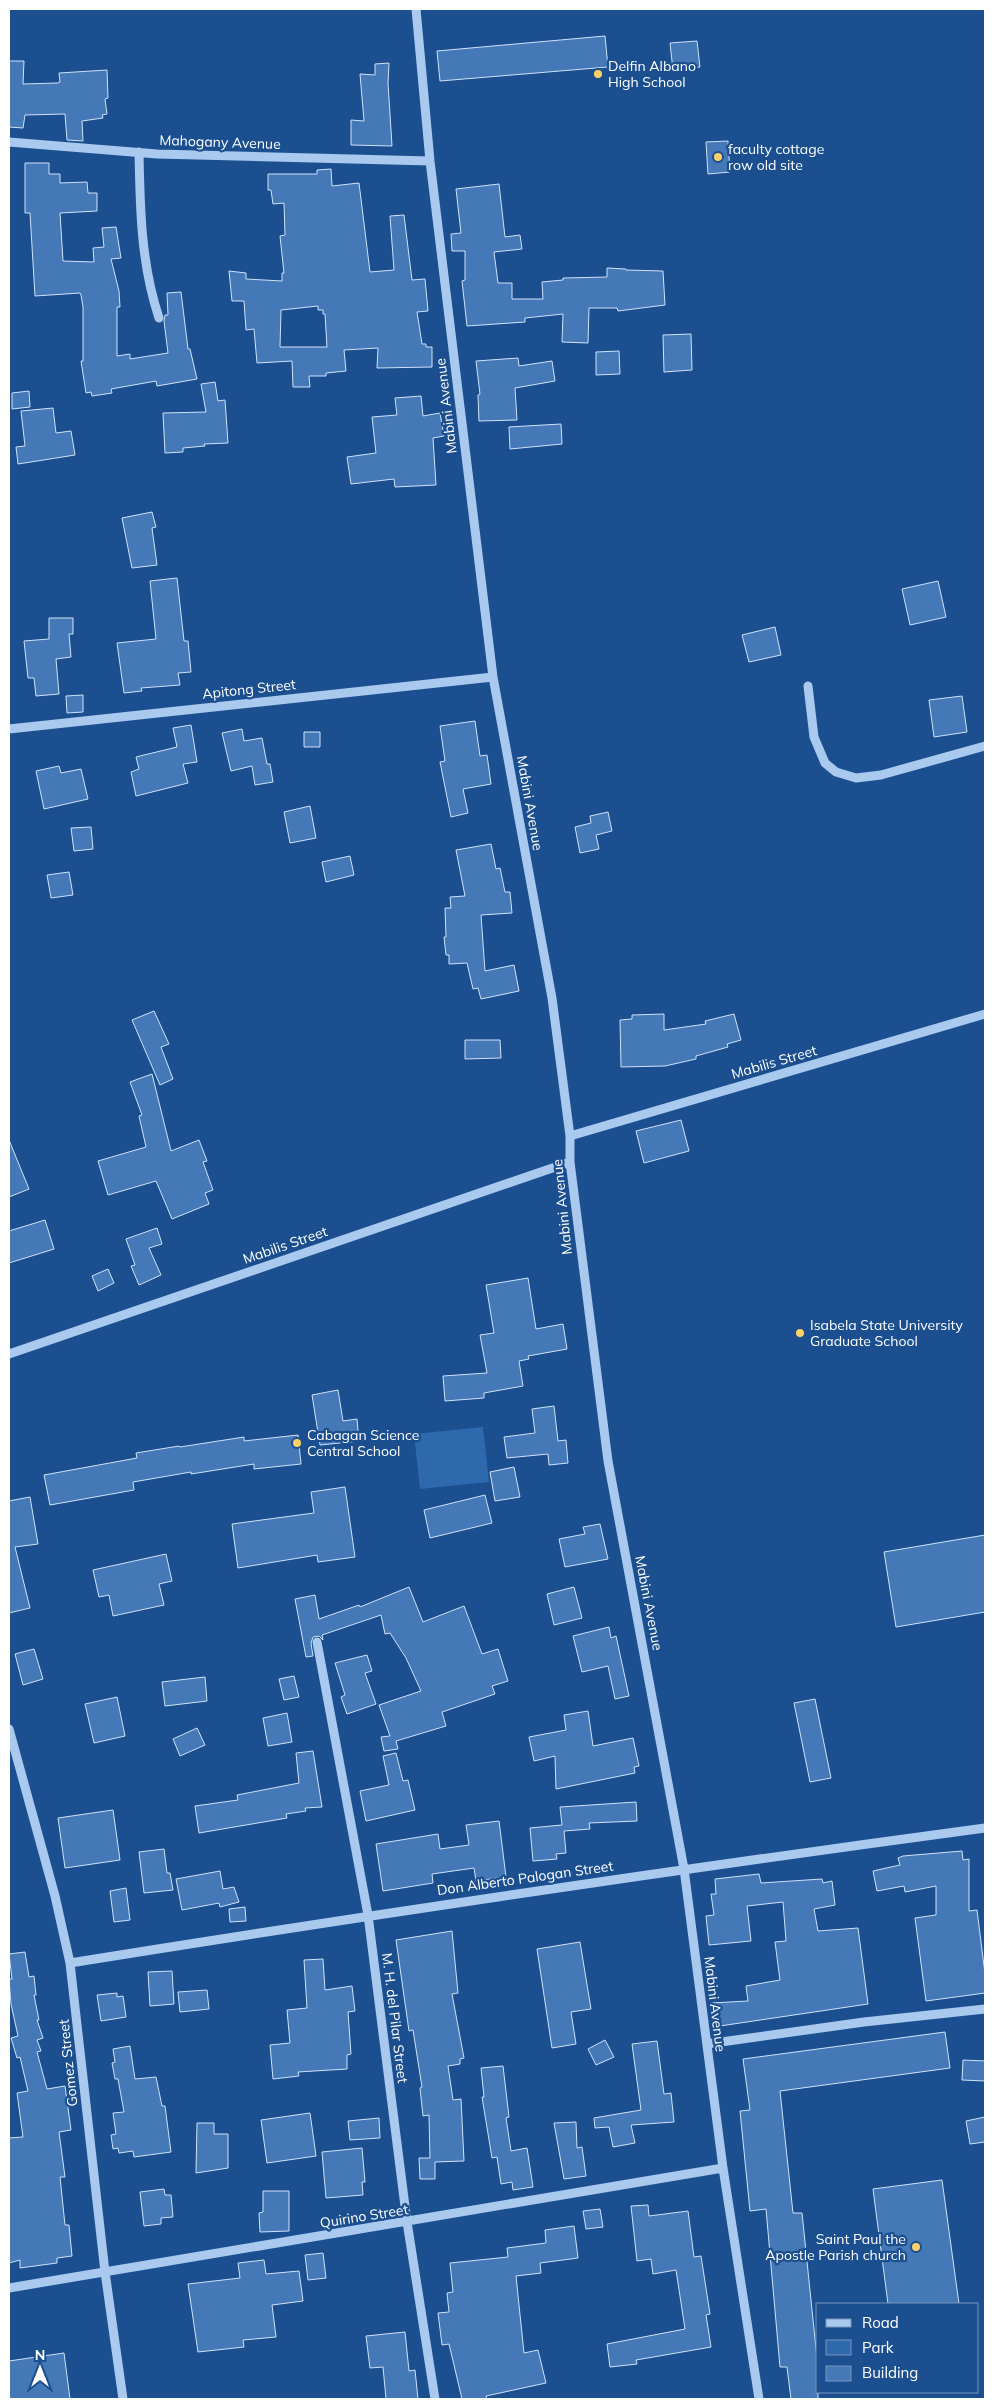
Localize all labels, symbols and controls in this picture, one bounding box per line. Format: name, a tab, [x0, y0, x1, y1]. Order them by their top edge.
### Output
place label: Delfin Albano High School	[608, 57, 696, 91]
marker: Delfin Albano High School	[592, 68, 604, 80]
street label: Mahogany Avenue	[159, 131, 281, 153]
place label: faculty cottage row old site	[728, 140, 824, 174]
marker: faculty cottage row old site	[712, 151, 724, 163]
street label: Mabini Avenue	[431, 357, 461, 455]
street label: Apitong Street	[201, 675, 297, 703]
street label: Mabini Avenue	[513, 754, 547, 852]
street label: Mabilis Street	[729, 1041, 819, 1083]
street label: Mabini Avenue	[548, 1158, 576, 1256]
street label: Mabilis Street	[240, 1222, 330, 1268]
place label: Isabela State University Graduate School	[810, 1316, 963, 1350]
marker: Isabela State University Graduate School	[794, 1327, 806, 1339]
place label: Cabagan Science Central School	[307, 1426, 419, 1460]
marker: Cabagan Science Central School	[291, 1437, 303, 1449]
street label: Mabini Avenue	[631, 1554, 667, 1652]
street label: Don Alberto Palogan Street	[436, 1857, 614, 1899]
street label: M. H. del Pilar Street	[378, 1952, 412, 2084]
street label: Mabini Avenue	[700, 1955, 730, 2053]
street label: Gomez Street	[54, 2018, 82, 2108]
street label: Quirino Street	[319, 2200, 410, 2232]
place label: Saint Paul the Apostle Parish church	[765, 2230, 906, 2264]
marker: Saint Paul the Apostle Parish church	[910, 2241, 922, 2253]
legend	[816, 2303, 979, 2393]
text: Road	[862, 2313, 899, 2332]
text: Park	[862, 2338, 894, 2357]
north arrow	[15, 2343, 65, 2393]
text: N	[35, 2346, 45, 2364]
text: Building	[862, 2363, 918, 2382]

